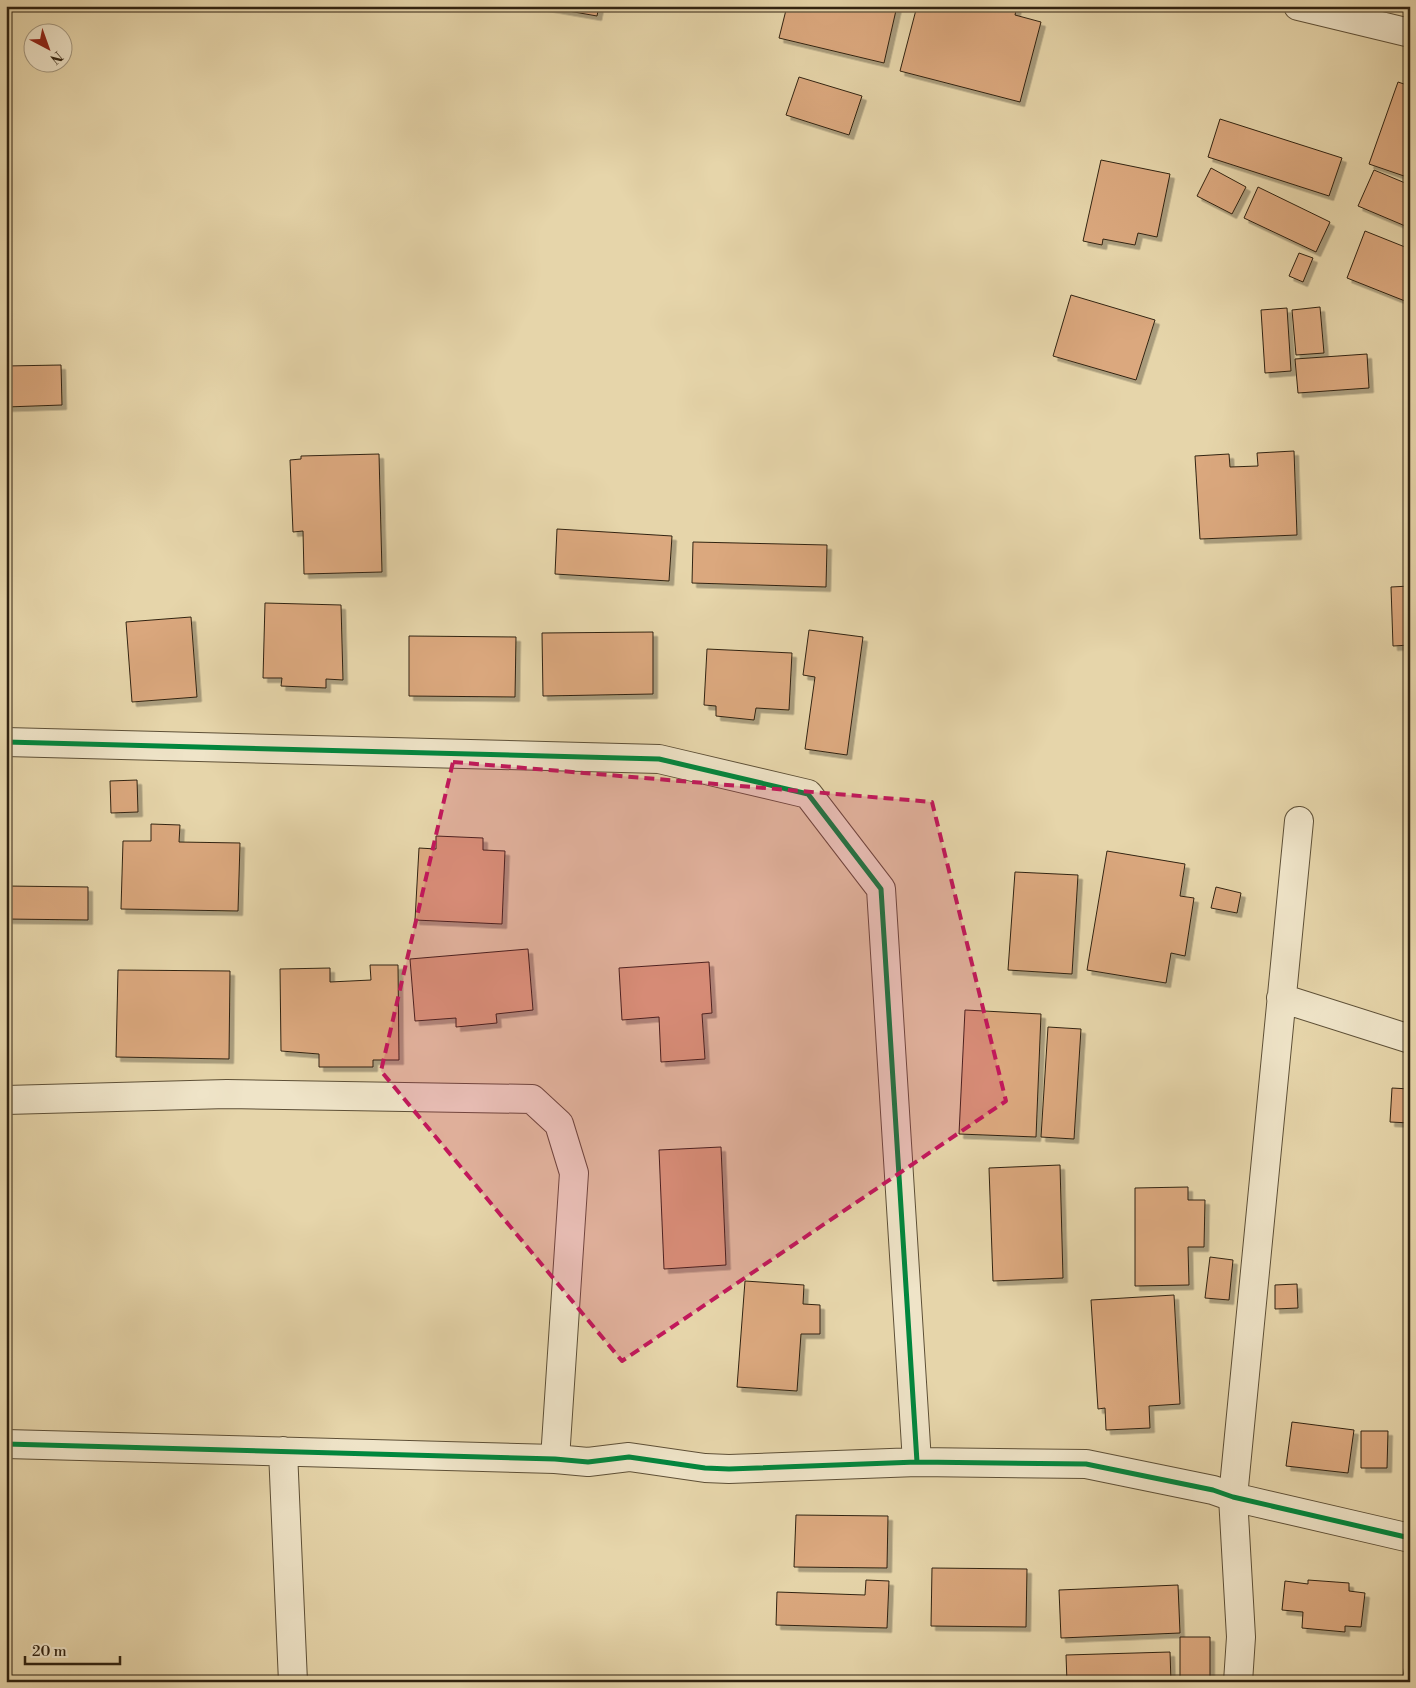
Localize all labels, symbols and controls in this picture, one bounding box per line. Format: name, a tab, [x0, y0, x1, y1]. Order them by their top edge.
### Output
north arrow	[22, 22, 72, 72]
text: N	[46, 47, 66, 67]
scale bar	[25, 1633, 120, 1665]
text: 20 m	[32, 1642, 67, 1661]

